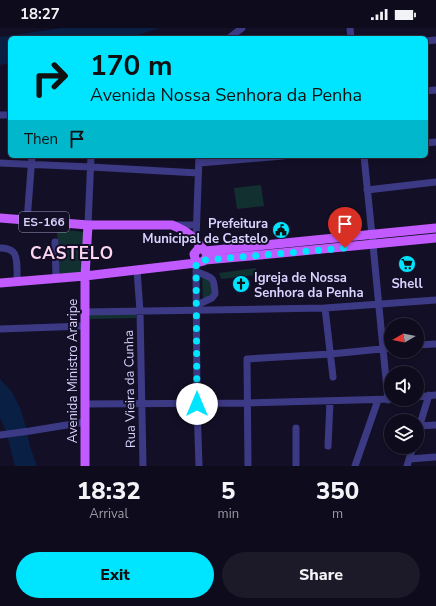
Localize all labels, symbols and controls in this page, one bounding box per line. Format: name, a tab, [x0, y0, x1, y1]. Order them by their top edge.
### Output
text: 18:27	[20, 4, 60, 24]
text: 170 m	[90, 47, 173, 85]
icon: right	[24, 52, 76, 104]
text: Avenida Nossa Senhora da Penha	[90, 83, 362, 107]
icon: arrive	[66, 128, 88, 150]
text: Then	[24, 129, 58, 149]
pin	[328, 207, 362, 248]
road number: ES-166	[19, 212, 69, 232]
icon: arrive	[334, 213, 356, 235]
place label: Prefeitura Municipal de Castelo	[142, 215, 268, 248]
public building icon: Prefeitura Municipal de Castelo	[271, 220, 291, 240]
district label: CASTELO	[30, 242, 114, 265]
supermarket icon: Shell	[397, 254, 417, 274]
place label: Igreja de Nossa Senhora da Penha	[254, 269, 364, 302]
church icon: Igreja de Nossa Senhora da Penha	[231, 274, 251, 294]
place label: Shell	[391, 275, 423, 293]
street label: Avenida Ministro Araripe	[64, 299, 82, 443]
north arrow	[384, 318, 424, 358]
map controls	[384, 318, 424, 454]
street label: Rua Vieira da Cunha	[120, 330, 140, 448]
button: sound	[384, 366, 424, 406]
position arrow	[176, 383, 218, 425]
button: layers	[384, 414, 424, 454]
text: 18:32	[77, 475, 141, 507]
text: 5	[221, 475, 236, 507]
text: 350	[316, 475, 359, 507]
text: Arrival	[89, 505, 128, 523]
text: min	[218, 505, 239, 523]
text: m	[332, 505, 343, 523]
button: Exit	[16, 552, 214, 598]
button: Share	[222, 552, 420, 598]

